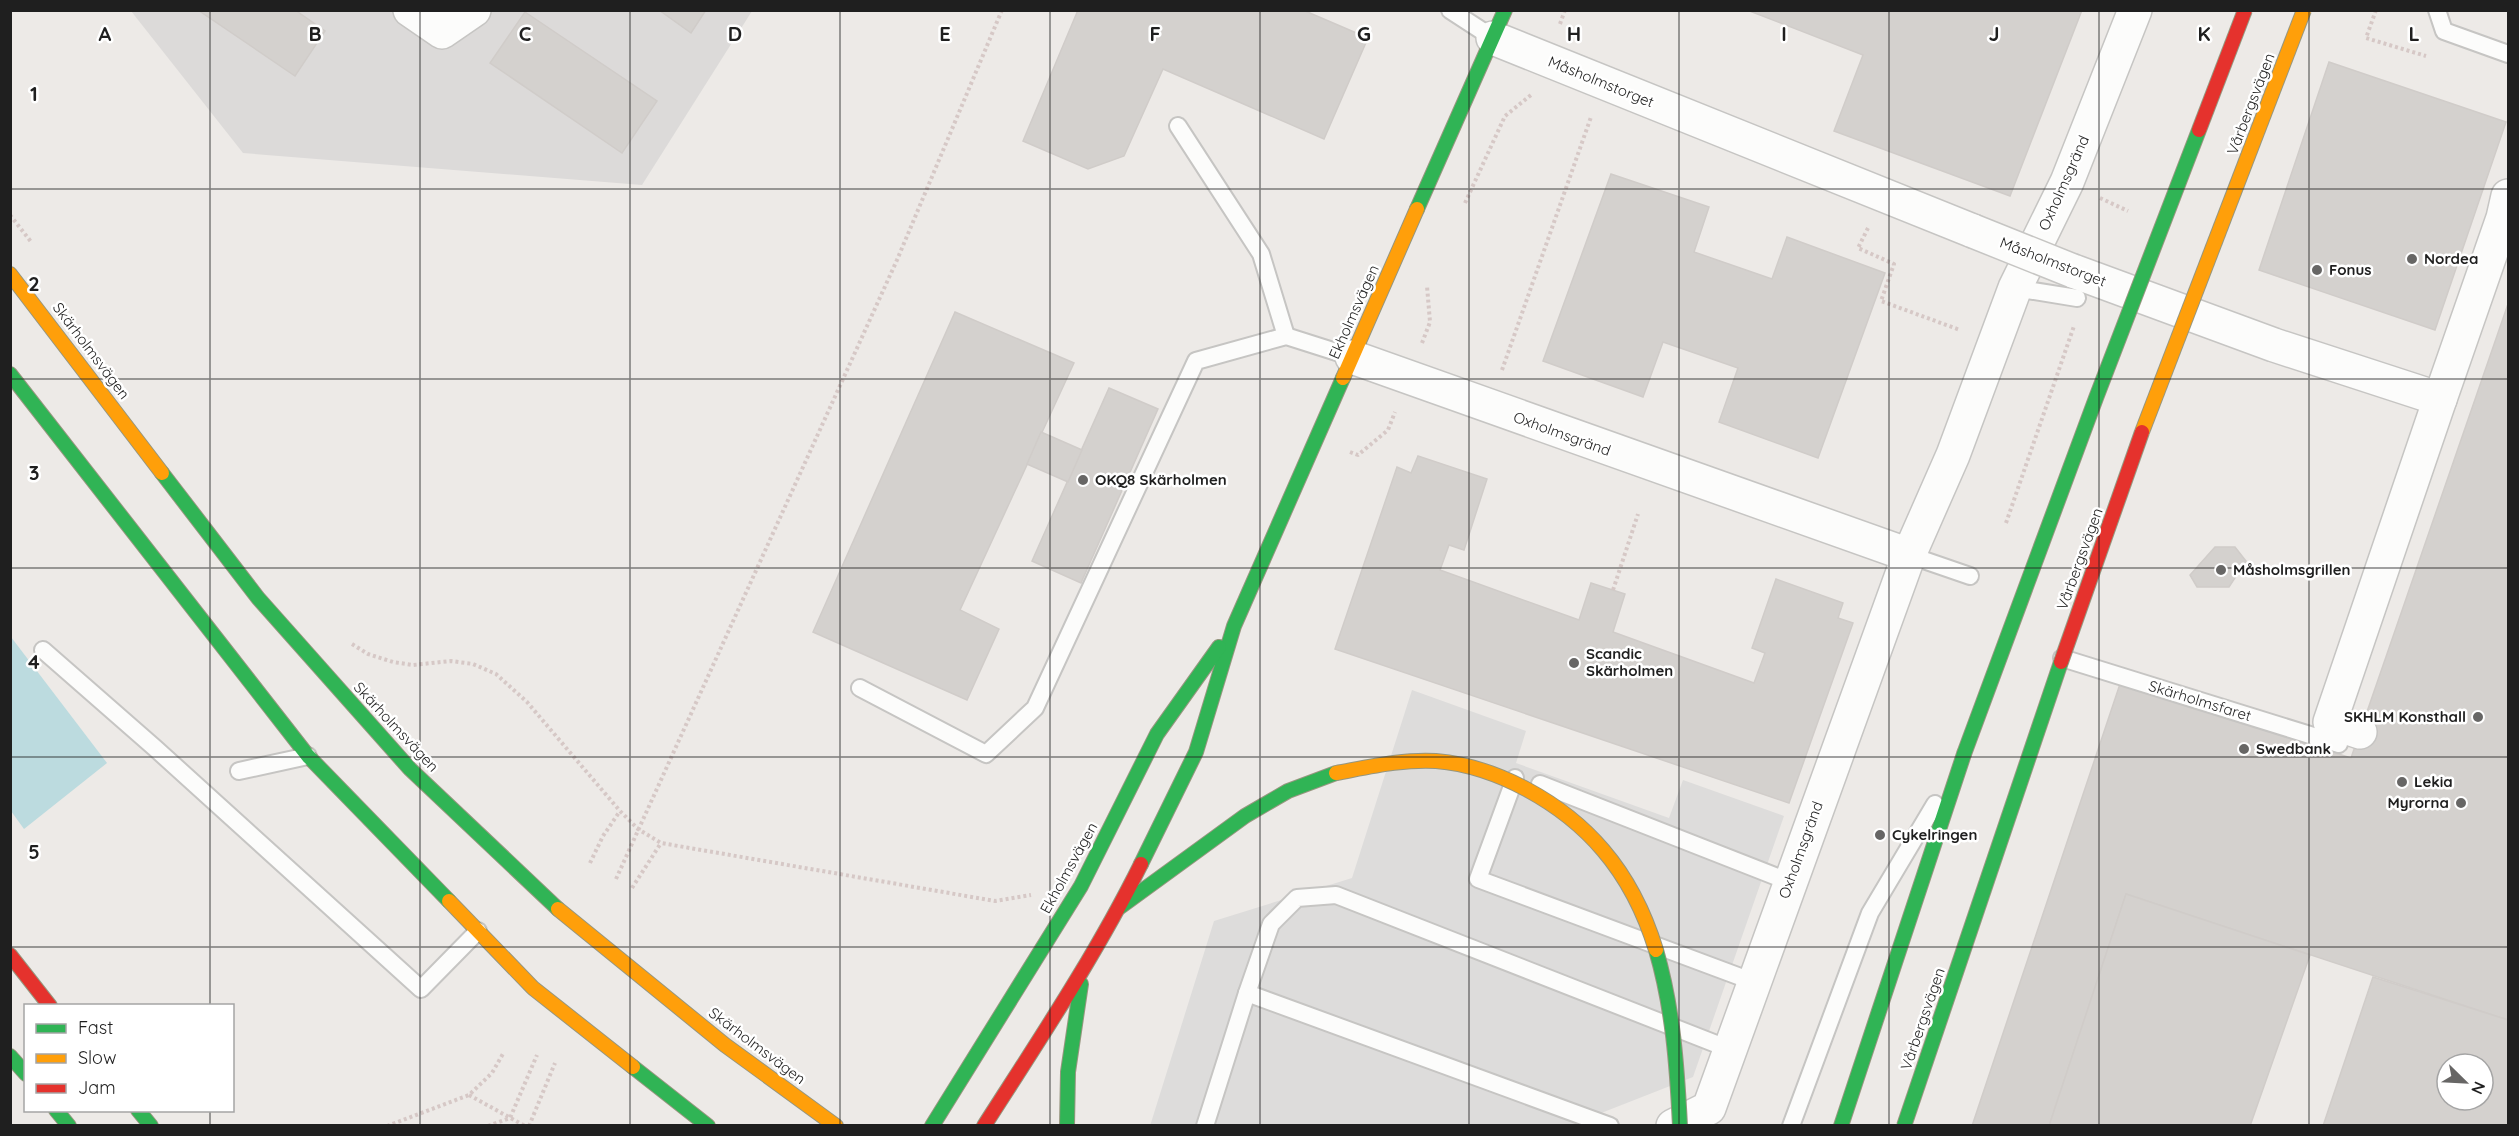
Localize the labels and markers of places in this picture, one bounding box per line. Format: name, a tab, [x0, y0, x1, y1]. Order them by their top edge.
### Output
place label: Nordea	[2424, 249, 2478, 268]
marker: Nordea	[2405, 252, 2419, 266]
place label: Fonus	[2329, 260, 2372, 279]
marker: Fonus	[2310, 263, 2324, 277]
place label: OKQ8 Skärholmen	[1095, 470, 1227, 489]
marker: OKQ8 Skärholmen	[1076, 473, 1090, 487]
place label: Måsholmsgrillen	[2233, 560, 2351, 579]
marker: Måsholmsgrillen	[2214, 563, 2228, 577]
place label: Scandic Skärholmen	[1586, 644, 1673, 680]
marker: Scandic Skärholmen	[1567, 656, 1581, 670]
place label: SKHLM Konsthall	[2344, 707, 2466, 726]
marker: SKHLM Konsthall	[2471, 710, 2485, 724]
place label: Swedbank	[2256, 739, 2331, 758]
marker: Swedbank	[2237, 742, 2251, 756]
place label: Lekia	[2414, 772, 2453, 791]
marker: Lekia	[2395, 775, 2409, 789]
place label: Myrorna	[2387, 793, 2449, 812]
marker: Myrorna	[2454, 796, 2468, 810]
place label: Cykelringen	[1892, 825, 1977, 844]
marker: Cykelringen	[1873, 828, 1887, 842]

